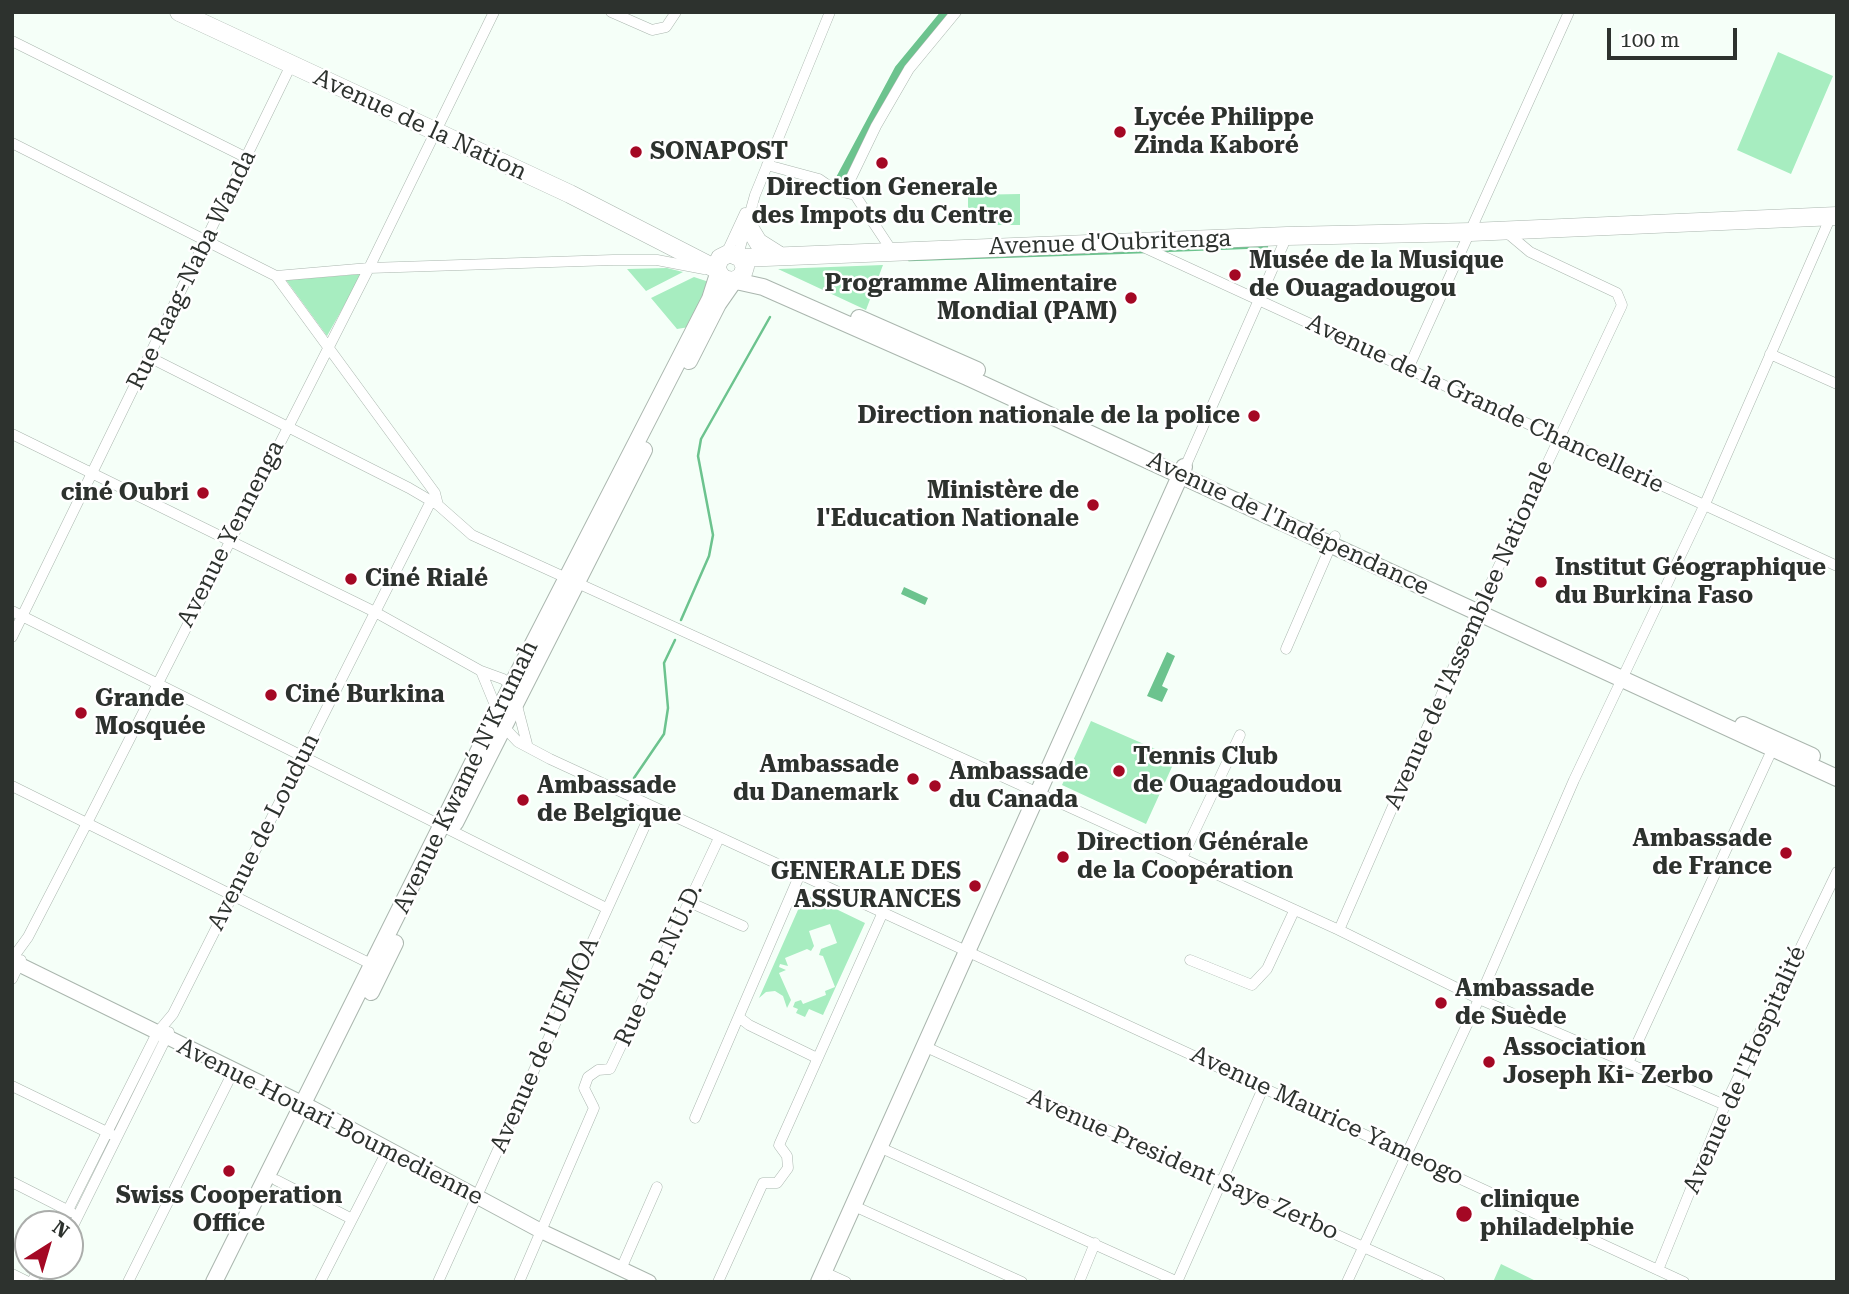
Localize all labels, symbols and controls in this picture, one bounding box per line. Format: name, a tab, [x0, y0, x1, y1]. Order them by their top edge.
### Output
scale bar	[1611, 14, 1741, 58]
text: 100 m	[1620, 28, 1680, 52]
street label: Avenue de la Nation	[309, 63, 531, 187]
place label: Lycée Philippe Zinda Kaboré	[1134, 104, 1314, 160]
marker: Lycée Philippe Zinda Kaboré	[1112, 124, 1128, 140]
place label: SONAPOST	[650, 138, 788, 166]
marker: SONAPOST	[628, 144, 644, 160]
street label: Rue Raag-Naba Wanda	[121, 145, 263, 395]
marker: Direction Generale des Impots du Centre	[874, 155, 890, 171]
place label: Direction Generale des Impots du Centre	[752, 174, 1012, 230]
street label: Avenue d'Oubritenga	[988, 224, 1232, 262]
place label: Musée de la Musique de Ouagadougou	[1249, 247, 1504, 303]
marker: Musée de la Musique de Ouagadougou	[1227, 267, 1243, 283]
place label: Programme Alimentaire Mondial (PAM)	[825, 270, 1117, 326]
marker: Programme Alimentaire Mondial (PAM)	[1123, 290, 1139, 306]
street label: Avenue de la Grande Chancellerie	[1302, 308, 1668, 500]
place label: Direction nationale de la police	[857, 402, 1240, 430]
marker: Direction nationale de la police	[1246, 408, 1262, 424]
street label: Avenue Yennenga	[171, 436, 291, 632]
street label: Avenue de l'Indépendance	[1142, 446, 1434, 602]
street label: Avenue de l'Assemblee Nationale	[1379, 456, 1559, 814]
place label: Ministère de l'Education Nationale	[817, 477, 1079, 533]
place label: ciné Oubri	[61, 479, 189, 507]
marker: ciné Oubri	[195, 485, 211, 501]
marker: Ministère de l'Education Nationale	[1085, 497, 1101, 513]
place label: Institut Géographique du Burkina Faso	[1555, 554, 1826, 610]
place label: Ciné Rialé	[365, 565, 488, 593]
marker: Ciné Rialé	[343, 571, 359, 587]
marker: Institut Géographique du Burkina Faso	[1533, 574, 1549, 590]
street label: Avenue Kwamé N'Krumah	[387, 636, 545, 918]
place label: Ciné Burkina	[285, 681, 445, 709]
place label: Grande Mosquée	[95, 685, 206, 741]
marker: Ciné Burkina	[263, 687, 279, 703]
marker: Grande Mosquée	[73, 705, 89, 721]
street label: Avenue de Loudun	[202, 729, 326, 935]
place label: Tennis Club de Ouagadoudou	[1133, 743, 1342, 799]
place label: Ambassade du Danemark	[733, 751, 899, 807]
place label: Ambassade du Canada	[949, 758, 1088, 814]
marker: Tennis Club de Ouagadoudou	[1111, 763, 1127, 779]
marker: Ambassade du Danemark	[905, 771, 921, 787]
place label: Ambassade de Belgique	[537, 772, 681, 828]
marker: Ambassade du Canada	[927, 778, 943, 794]
marker: Ambassade de Belgique	[515, 792, 531, 808]
place label: Ambassade de France	[1633, 825, 1772, 881]
place label: Direction Générale de la Coopération	[1077, 829, 1308, 885]
marker: Ambassade de France	[1778, 845, 1794, 861]
marker: Direction Générale de la Coopération	[1055, 849, 1071, 865]
place label: GENERALE DES ASSURANCES	[771, 858, 961, 914]
marker: GENERALE DES ASSURANCES	[967, 878, 983, 894]
street label: Rue du P.N.U.D.	[609, 879, 709, 1051]
street label: Avenue de l'UEMOA	[484, 933, 606, 1157]
street label: Avenue de l'Hospitalité	[1677, 942, 1813, 1198]
place label: Ambassade de Suède	[1455, 975, 1594, 1031]
marker: Ambassade de Suède	[1433, 995, 1449, 1011]
street label: Avenue Houari Boumedienne	[172, 1032, 488, 1212]
place label: Association Joseph Ki- Zerbo	[1503, 1034, 1713, 1090]
street label: Avenue Maurice Yameogo	[1186, 1040, 1468, 1192]
marker: Association Joseph Ki- Zerbo	[1481, 1054, 1497, 1070]
street label: Avenue President Saye Zerbo	[1023, 1083, 1343, 1247]
marker: Swiss Cooperation Office	[221, 1163, 237, 1179]
place label: Swiss Cooperation Office	[116, 1182, 342, 1238]
place label: clinique philadelphie	[1480, 1186, 1634, 1242]
marker: clinique philadelphie	[1454, 1204, 1474, 1224]
north arrow	[14, 1210, 84, 1280]
text: N	[48, 1216, 73, 1243]

